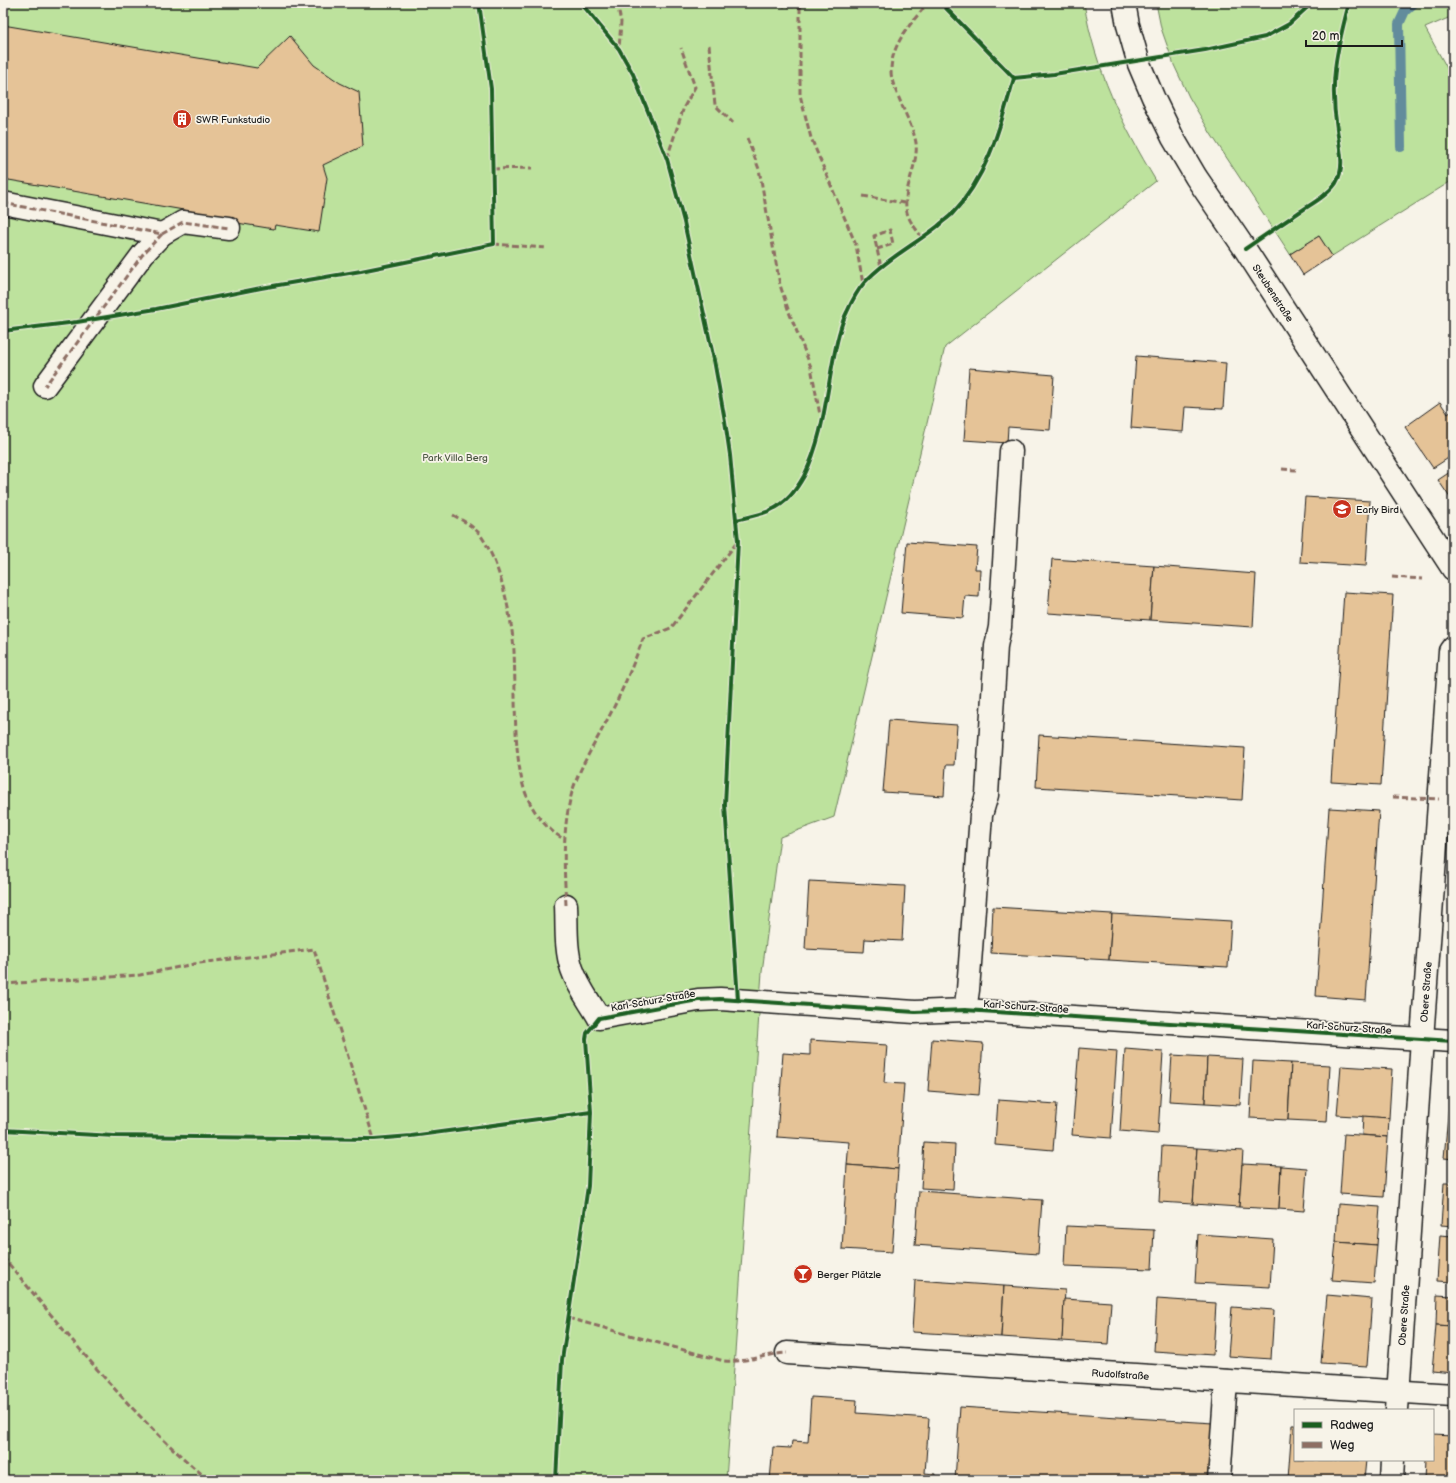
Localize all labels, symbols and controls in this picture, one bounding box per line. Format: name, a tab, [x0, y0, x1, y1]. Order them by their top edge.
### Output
scale bar	[1306, 22, 1402, 48]
text: 20 m	[1312, 29, 1339, 44]
building icon: SWR Funkstudio	[171, 108, 193, 130]
place label: SWR Funkstudio	[196, 114, 271, 126]
street label: Steubenstraße	[1250, 262, 1296, 324]
park label: Park Villa Berg	[422, 452, 488, 464]
school or university icon: Early Bird	[1331, 498, 1353, 520]
place label: Early Bird	[1356, 504, 1399, 516]
street label: Obere Straße	[1418, 961, 1435, 1023]
street label: Karl-Schurz-Straße	[610, 988, 697, 1014]
street label: Karl-Schurz-Straße	[983, 998, 1069, 1016]
street label: Karl-Schurz-Straße	[1306, 1019, 1392, 1037]
bar icon: Berger Plätzle	[792, 1263, 814, 1285]
place label: Berger Plätzle	[817, 1269, 881, 1281]
street label: Obere Straße	[1396, 1284, 1412, 1346]
street label: Rudolfstraße	[1091, 1367, 1150, 1383]
legend	[1294, 1409, 1434, 1461]
text: Radweg	[1330, 1418, 1374, 1433]
text: Weg	[1330, 1438, 1354, 1453]

